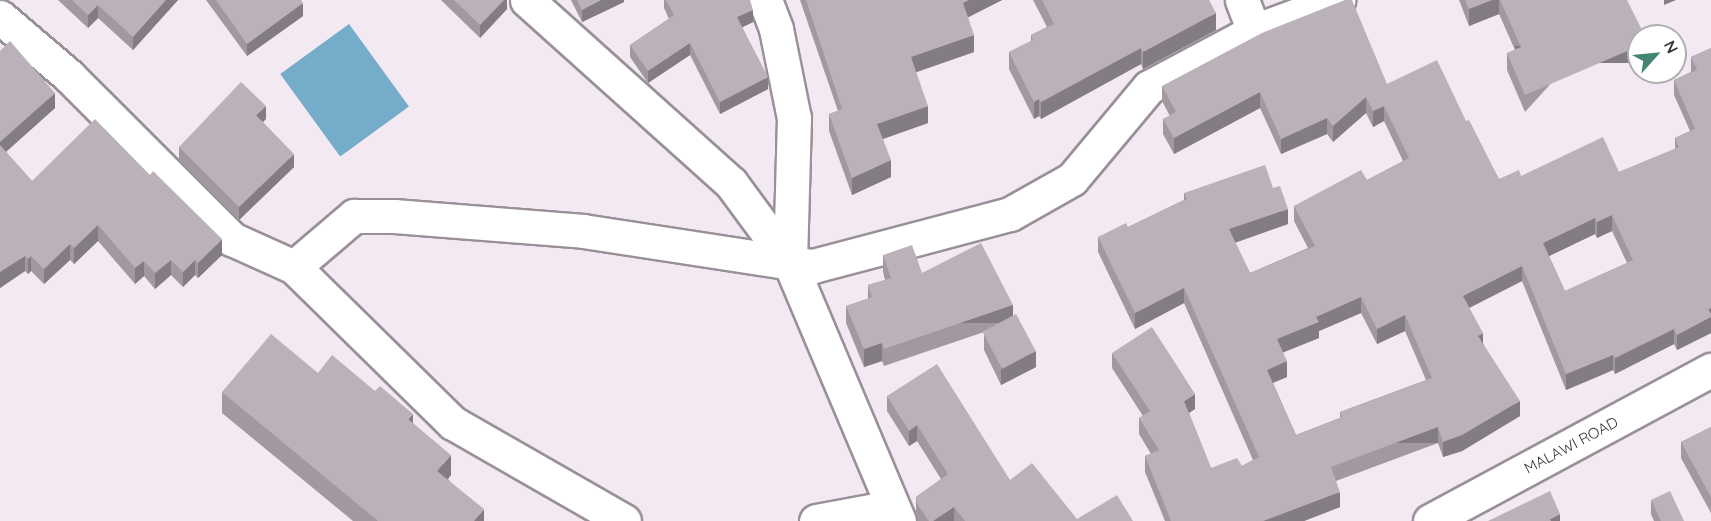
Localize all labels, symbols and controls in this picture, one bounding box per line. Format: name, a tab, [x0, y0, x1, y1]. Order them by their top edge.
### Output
north arrow	[1627, 24, 1687, 84]
text: N	[1660, 37, 1683, 57]
street label: MALAWI ROAD	[1521, 413, 1621, 477]

